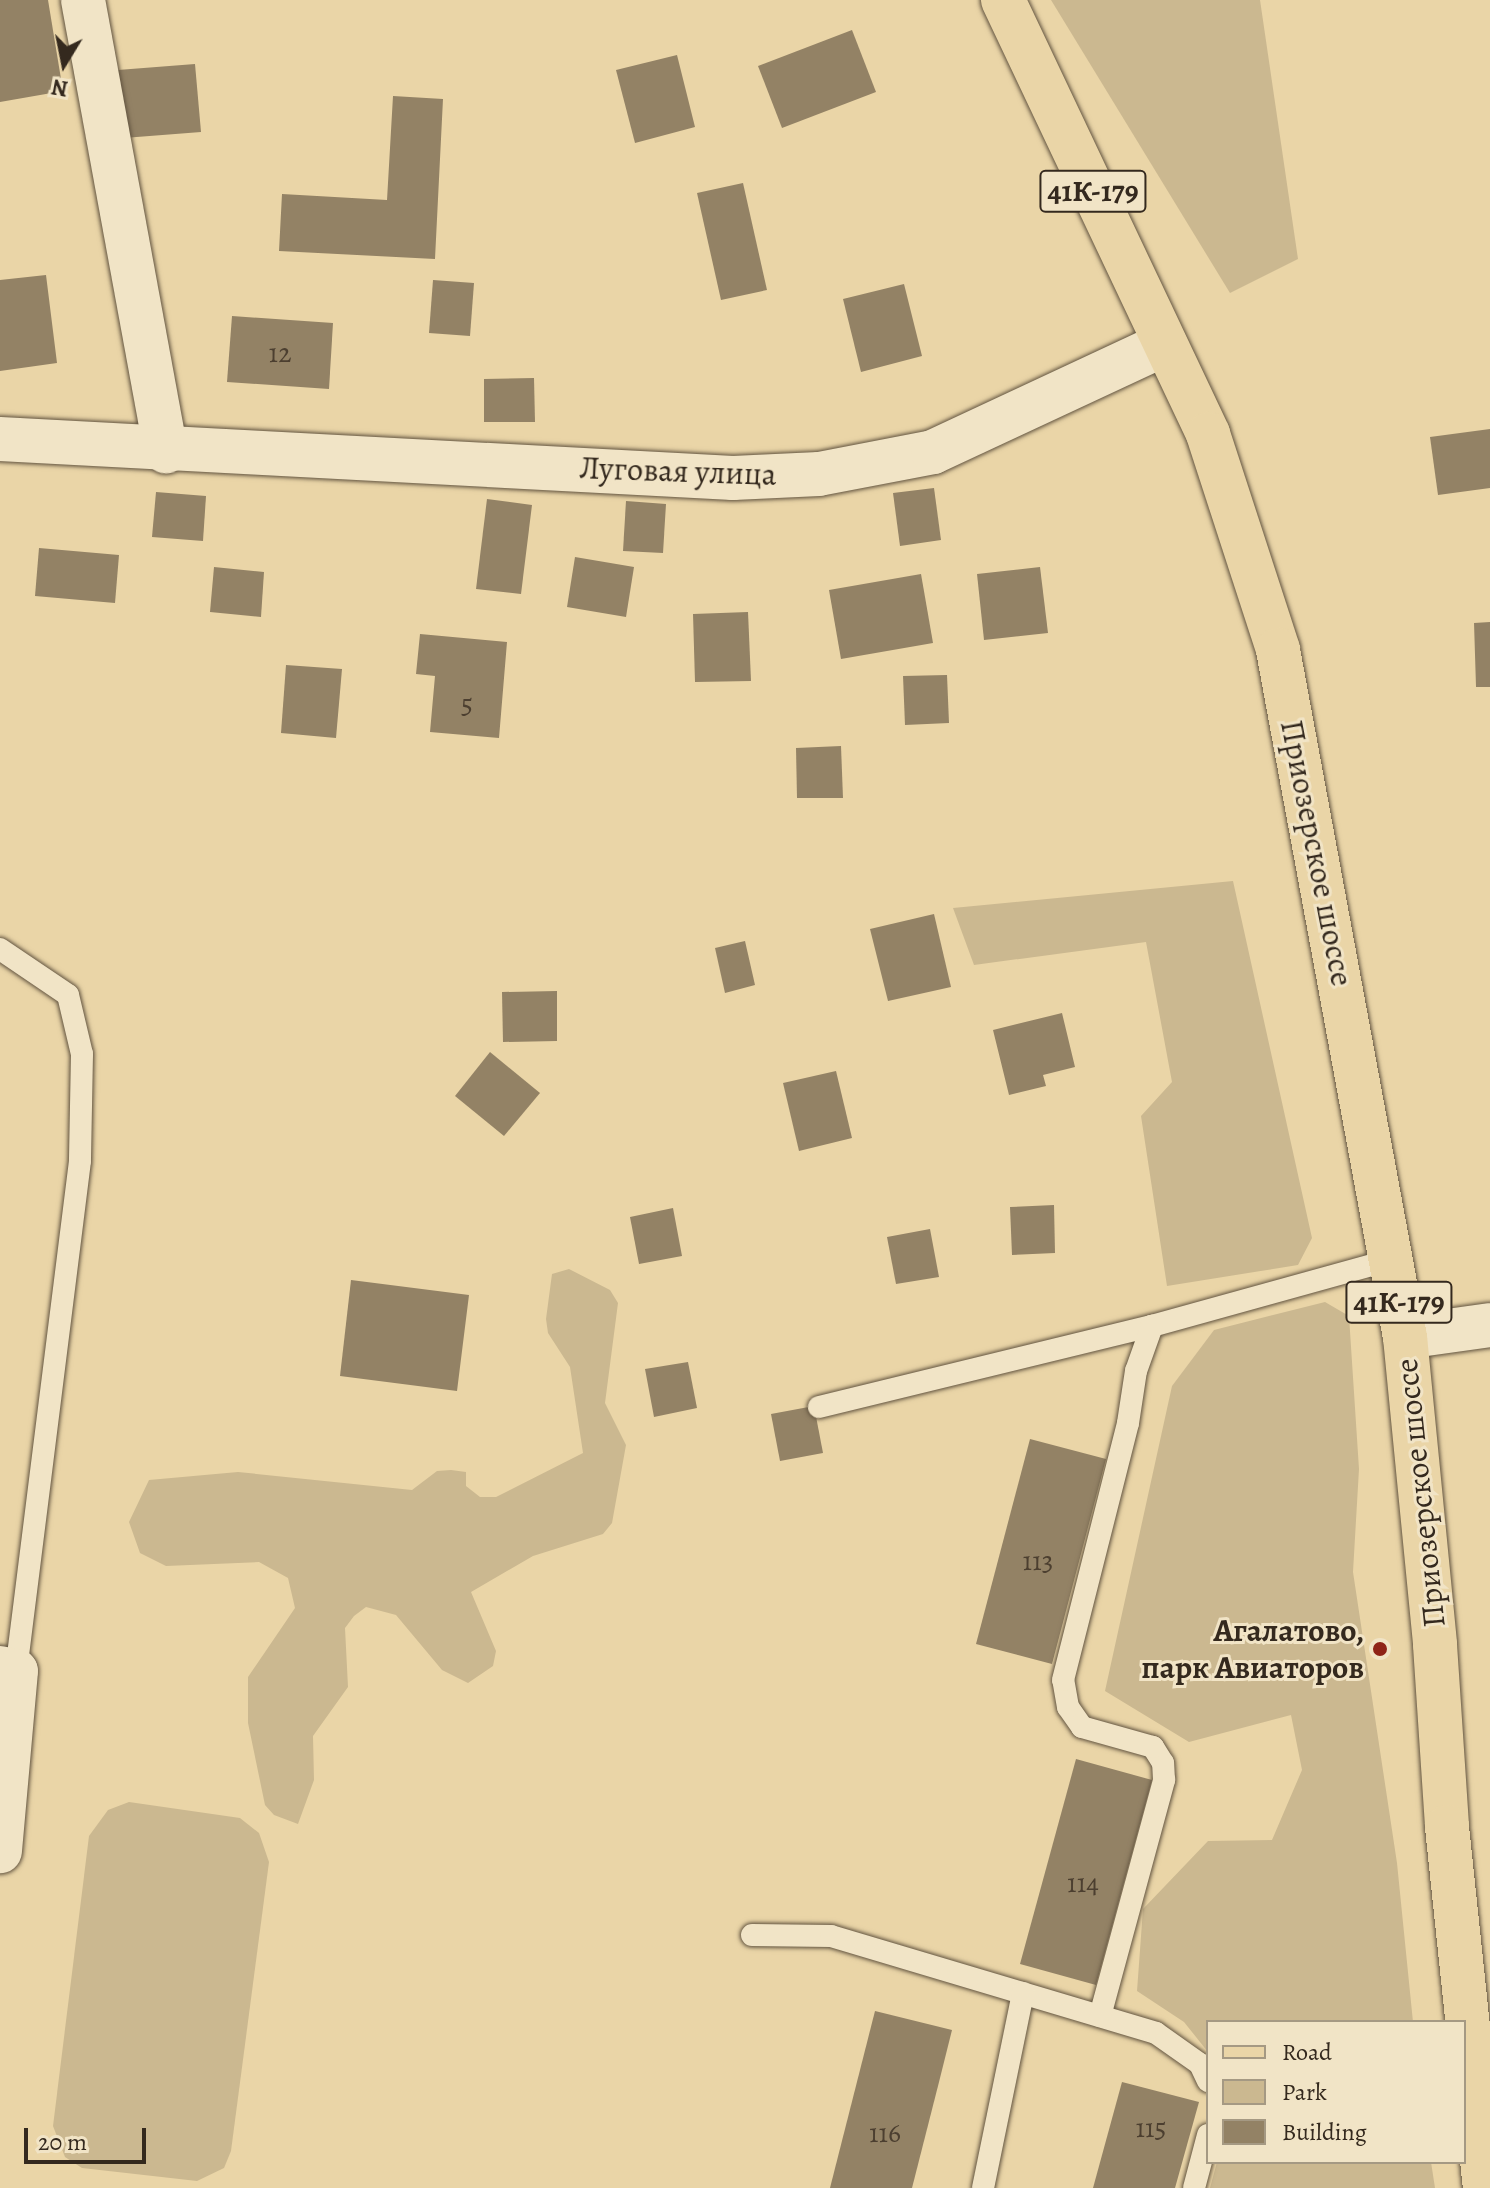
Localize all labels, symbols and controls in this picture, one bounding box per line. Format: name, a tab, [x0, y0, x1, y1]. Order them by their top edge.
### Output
north arrow	[24, 24, 104, 104]
text: N	[49, 71, 70, 104]
road number: 41К-179	[1039, 165, 1147, 217]
house number: 12	[269, 336, 291, 370]
street label: Луговая улица	[579, 448, 777, 494]
house number: 5	[461, 687, 473, 721]
street label: Приозерское шоссе	[1272, 717, 1362, 989]
road number: 41К-179	[1345, 1276, 1453, 1328]
street label: Приозерское шоссе	[1387, 1357, 1453, 1629]
house number: 113	[1023, 1544, 1053, 1578]
place label: Агалатово, парк Авиаторов	[1141, 1612, 1364, 1687]
marker: Агалатово, парк Авиаторов	[1371, 1640, 1389, 1658]
house number: 114	[1067, 1866, 1099, 1900]
legend	[1206, 2020, 1466, 2164]
text: Road	[1282, 2036, 1332, 2068]
text: Park	[1282, 2076, 1327, 2108]
house number: 115	[1135, 2111, 1167, 2145]
scale bar	[28, 2112, 150, 2162]
house number: 116	[869, 2116, 901, 2150]
text: Building	[1282, 2116, 1367, 2148]
text: 20 m	[38, 2126, 87, 2158]

